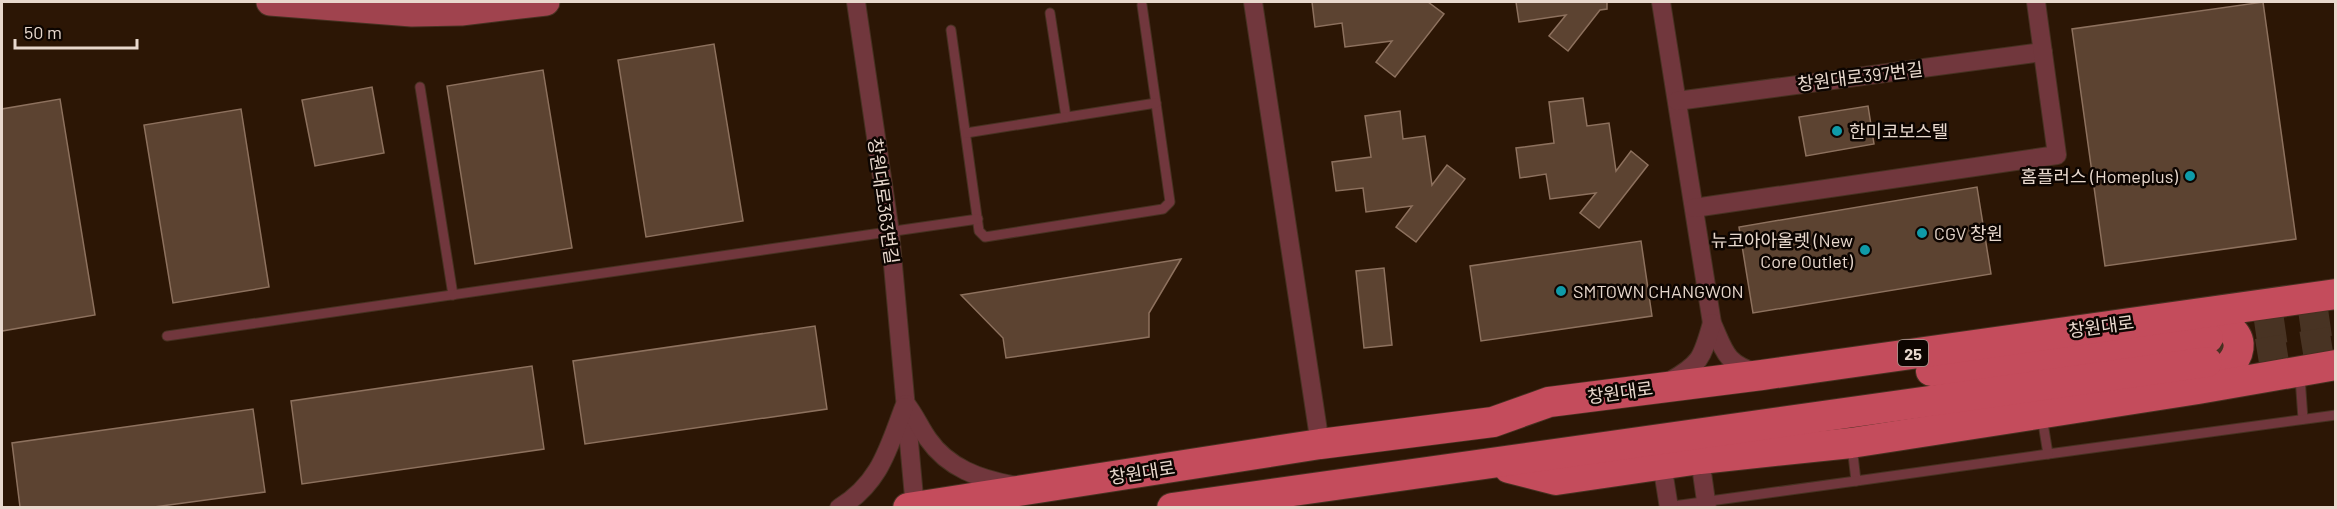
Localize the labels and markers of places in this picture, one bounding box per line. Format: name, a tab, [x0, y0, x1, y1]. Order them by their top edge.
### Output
place label: 한미코보스텔	[1849, 120, 1948, 142]
marker: 한미코보스텔	[1830, 124, 1844, 138]
place label: 홈플러스 (Homeplus)	[2020, 165, 2178, 187]
marker: 홈플러스 (Homeplus)	[2183, 169, 2197, 183]
place label: CGV 창원	[1934, 222, 2003, 244]
marker: CGV 창원	[1915, 226, 1929, 240]
place label: 뉴코아아울렛 (New Core Outlet)	[1711, 229, 1853, 272]
marker: 뉴코아아울렛 (New Core Outlet)	[1858, 243, 1872, 257]
place label: SMTOWN CHANGWON	[1573, 280, 1744, 302]
marker: SMTOWN CHANGWON	[1554, 284, 1568, 298]

